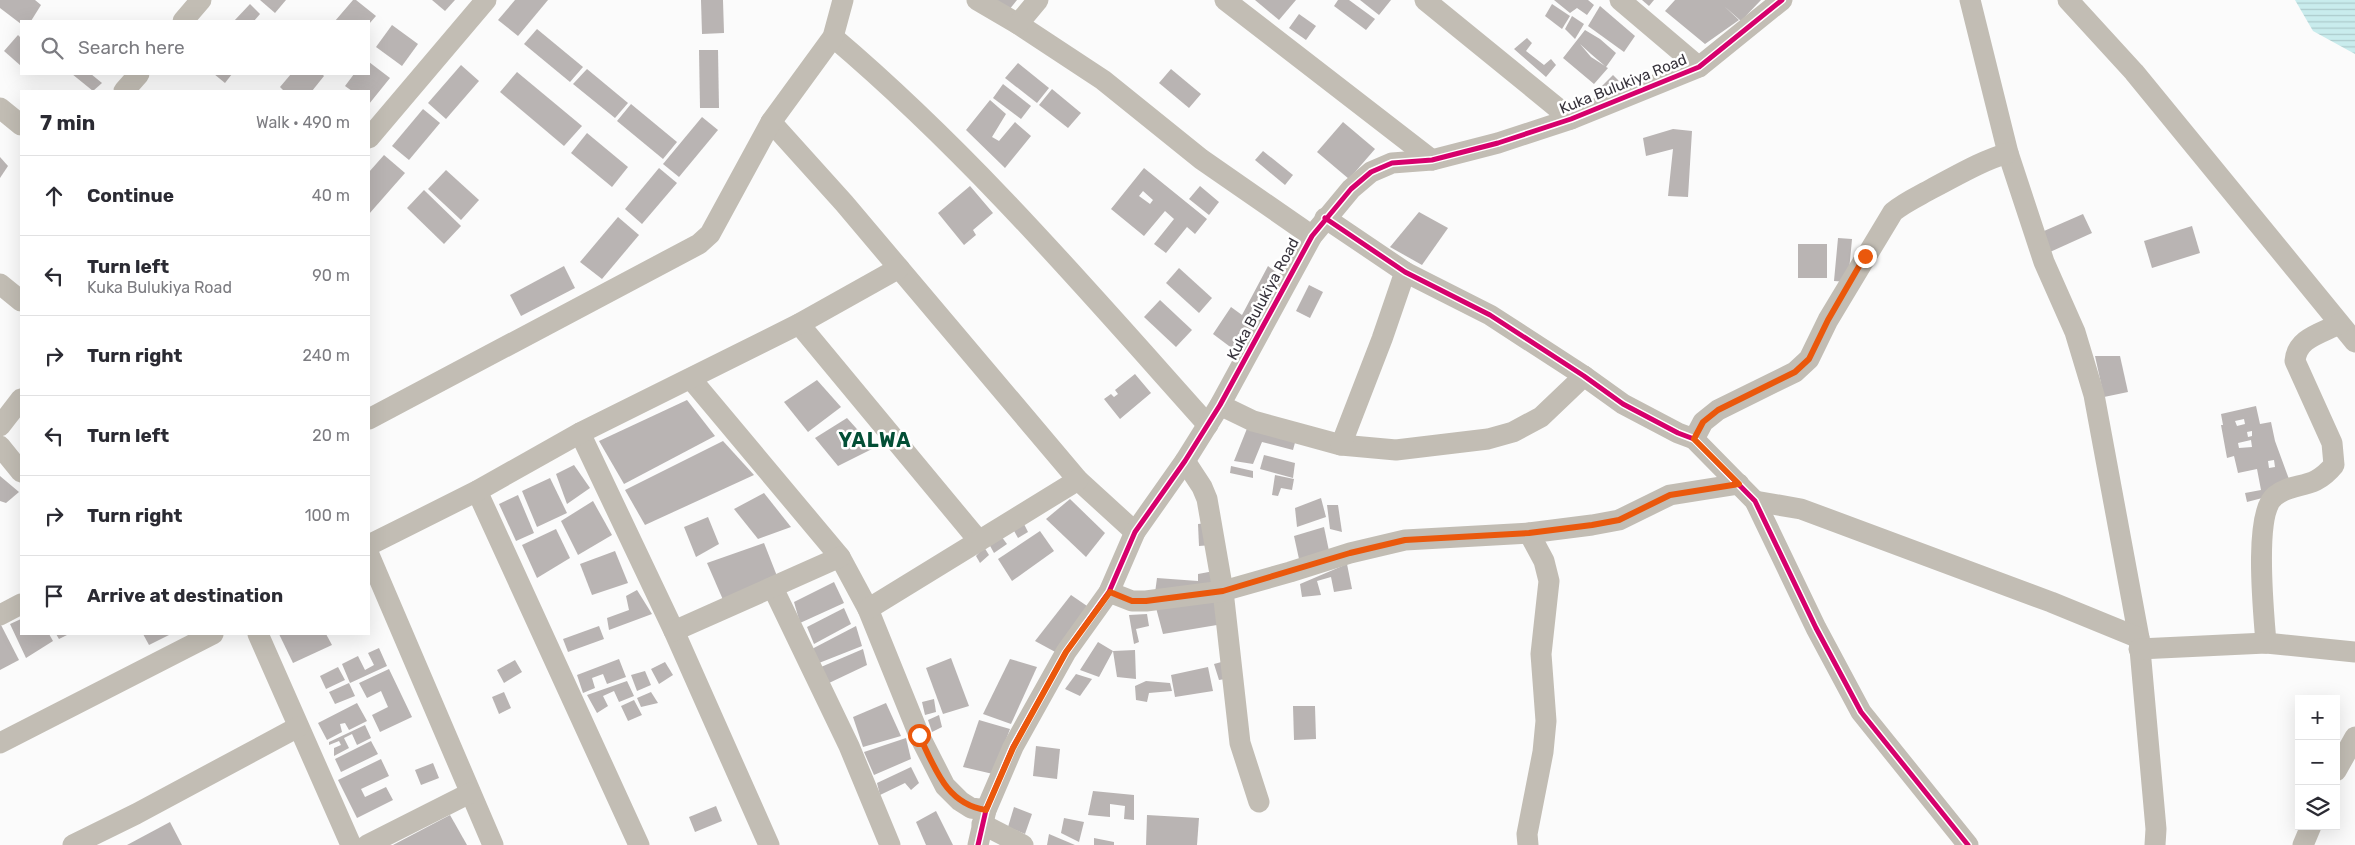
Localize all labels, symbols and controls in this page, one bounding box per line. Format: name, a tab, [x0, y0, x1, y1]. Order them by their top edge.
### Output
search box	[20, 20, 370, 75]
icon: search	[38, 34, 66, 62]
text: Search here	[78, 36, 185, 59]
street label: Kuka Bulukiya Road	[1557, 50, 1689, 118]
text: 7 min	[40, 110, 95, 135]
text: Walk · 490 m	[256, 113, 350, 132]
icon: ahead	[40, 182, 68, 210]
text: Continue	[87, 184, 174, 207]
text: 40 m	[312, 186, 350, 205]
street label: Kuka Bulukiya Road	[1223, 235, 1303, 363]
route end	[1854, 245, 1877, 268]
text: Turn left	[87, 255, 169, 278]
icon: left	[40, 262, 68, 290]
text: 90 m	[312, 266, 350, 285]
text: Kuka Bulukiya Road	[87, 278, 232, 297]
icon: right	[40, 342, 68, 370]
text: Turn right	[87, 344, 182, 367]
text: 240 m	[303, 346, 350, 365]
icon: left	[40, 422, 68, 450]
text: Turn left	[87, 424, 169, 447]
text: 20 m	[312, 426, 350, 445]
district label: YALWA	[839, 428, 911, 452]
icon: right	[40, 502, 68, 530]
text: Turn right	[87, 504, 182, 527]
text: 100 m	[305, 506, 350, 525]
icon: arrive	[40, 582, 68, 610]
text: Arrive at destination	[87, 584, 283, 607]
map controls	[2295, 695, 2340, 830]
button: +	[2295, 695, 2340, 740]
route start	[908, 724, 931, 747]
button: −	[2295, 740, 2340, 785]
button: layers	[2295, 785, 2340, 830]

